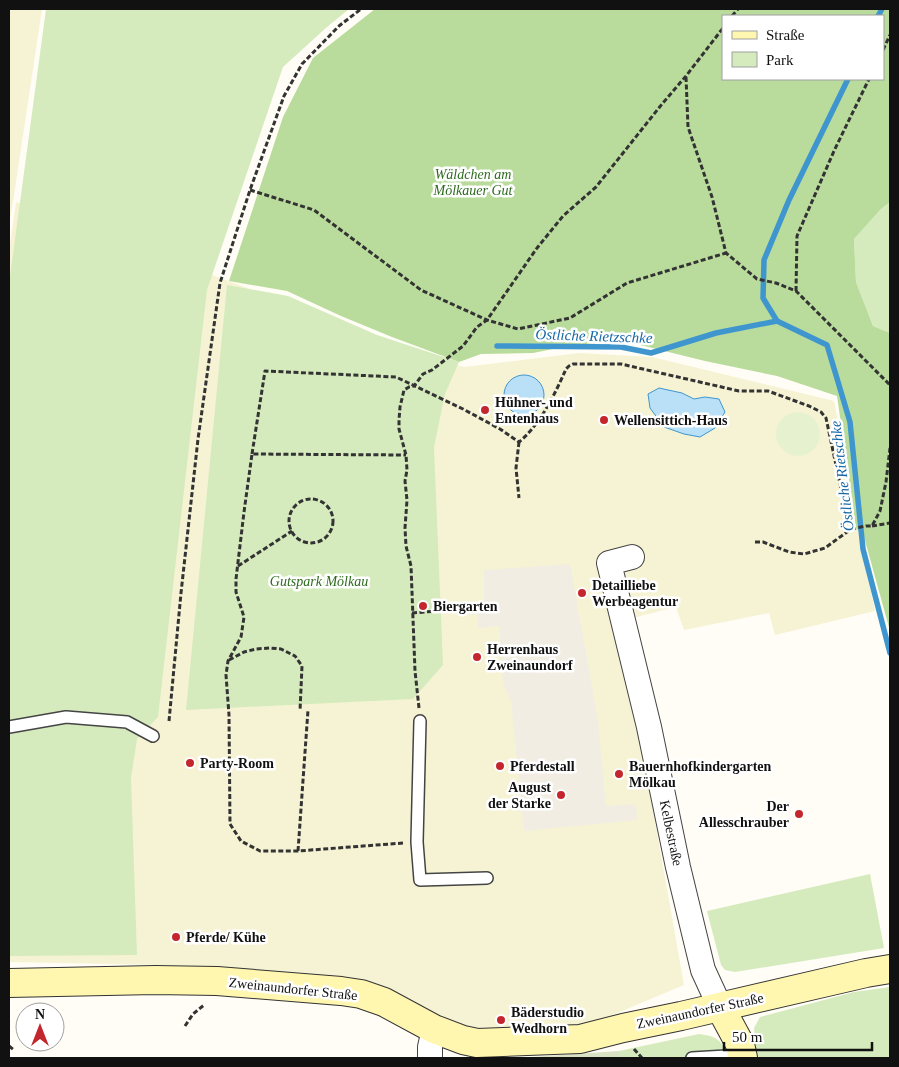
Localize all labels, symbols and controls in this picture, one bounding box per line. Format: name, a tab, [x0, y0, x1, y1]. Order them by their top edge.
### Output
legend	[722, 15, 884, 80]
text: Straße	[766, 27, 805, 43]
text: Park	[766, 52, 794, 68]
park label: Wäldchen am Mölkauer Gut	[433, 167, 514, 198]
water label: Östliche Rietzschke	[535, 326, 653, 346]
place label: Hühner- und Entenhaus	[495, 395, 573, 426]
marker: Hühner- und Entenhaus	[479, 404, 491, 416]
place label: Wellensittich-Haus	[614, 413, 728, 428]
marker: Wellensittich-Haus	[598, 414, 610, 426]
water label: Östliche Rietschke	[827, 420, 857, 532]
park label: Gutspark Mölkau	[270, 574, 368, 589]
place label: Detailliebe Werbeagentur	[592, 578, 678, 609]
marker: Detailliebe Werbeagentur	[576, 587, 588, 599]
place label: Biergarten	[433, 599, 498, 614]
marker: Biergarten	[417, 600, 429, 612]
place label: Herrenhaus Zweinaundorf	[487, 642, 573, 673]
marker: Herrenhaus Zweinaundorf	[471, 651, 483, 663]
place label: Party-Room	[200, 756, 274, 771]
marker: Party-Room	[184, 757, 196, 769]
place label: Pferdestall	[510, 759, 575, 774]
place label: Bauernhofkindergarten Mölkau	[629, 759, 772, 790]
marker: Pferdestall	[494, 760, 506, 772]
marker: Bauernhofkindergarten Mölkau	[613, 768, 625, 780]
place label: August der Starke	[488, 780, 551, 811]
marker: August der Starke	[555, 789, 567, 801]
street label: Kelbestraße	[657, 799, 685, 867]
place label: Der Allesschrauber	[699, 799, 789, 830]
marker: Der Allesschrauber	[793, 808, 805, 820]
place label: Pferde/ Kühe	[186, 930, 266, 945]
marker: Pferde/ Kühe	[170, 931, 182, 943]
street label: Zweinaundorfer Straße	[228, 975, 358, 1003]
street label: Zweinaundorfer Straße	[635, 990, 765, 1032]
north arrow	[15, 1002, 65, 1052]
place label: Bäderstudio Wedhorn	[511, 1005, 584, 1036]
text: N	[35, 1007, 45, 1022]
marker: Bäderstudio Wedhorn	[495, 1014, 507, 1026]
scale bar	[724, 1020, 872, 1052]
text: 50 m	[732, 1029, 763, 1045]

